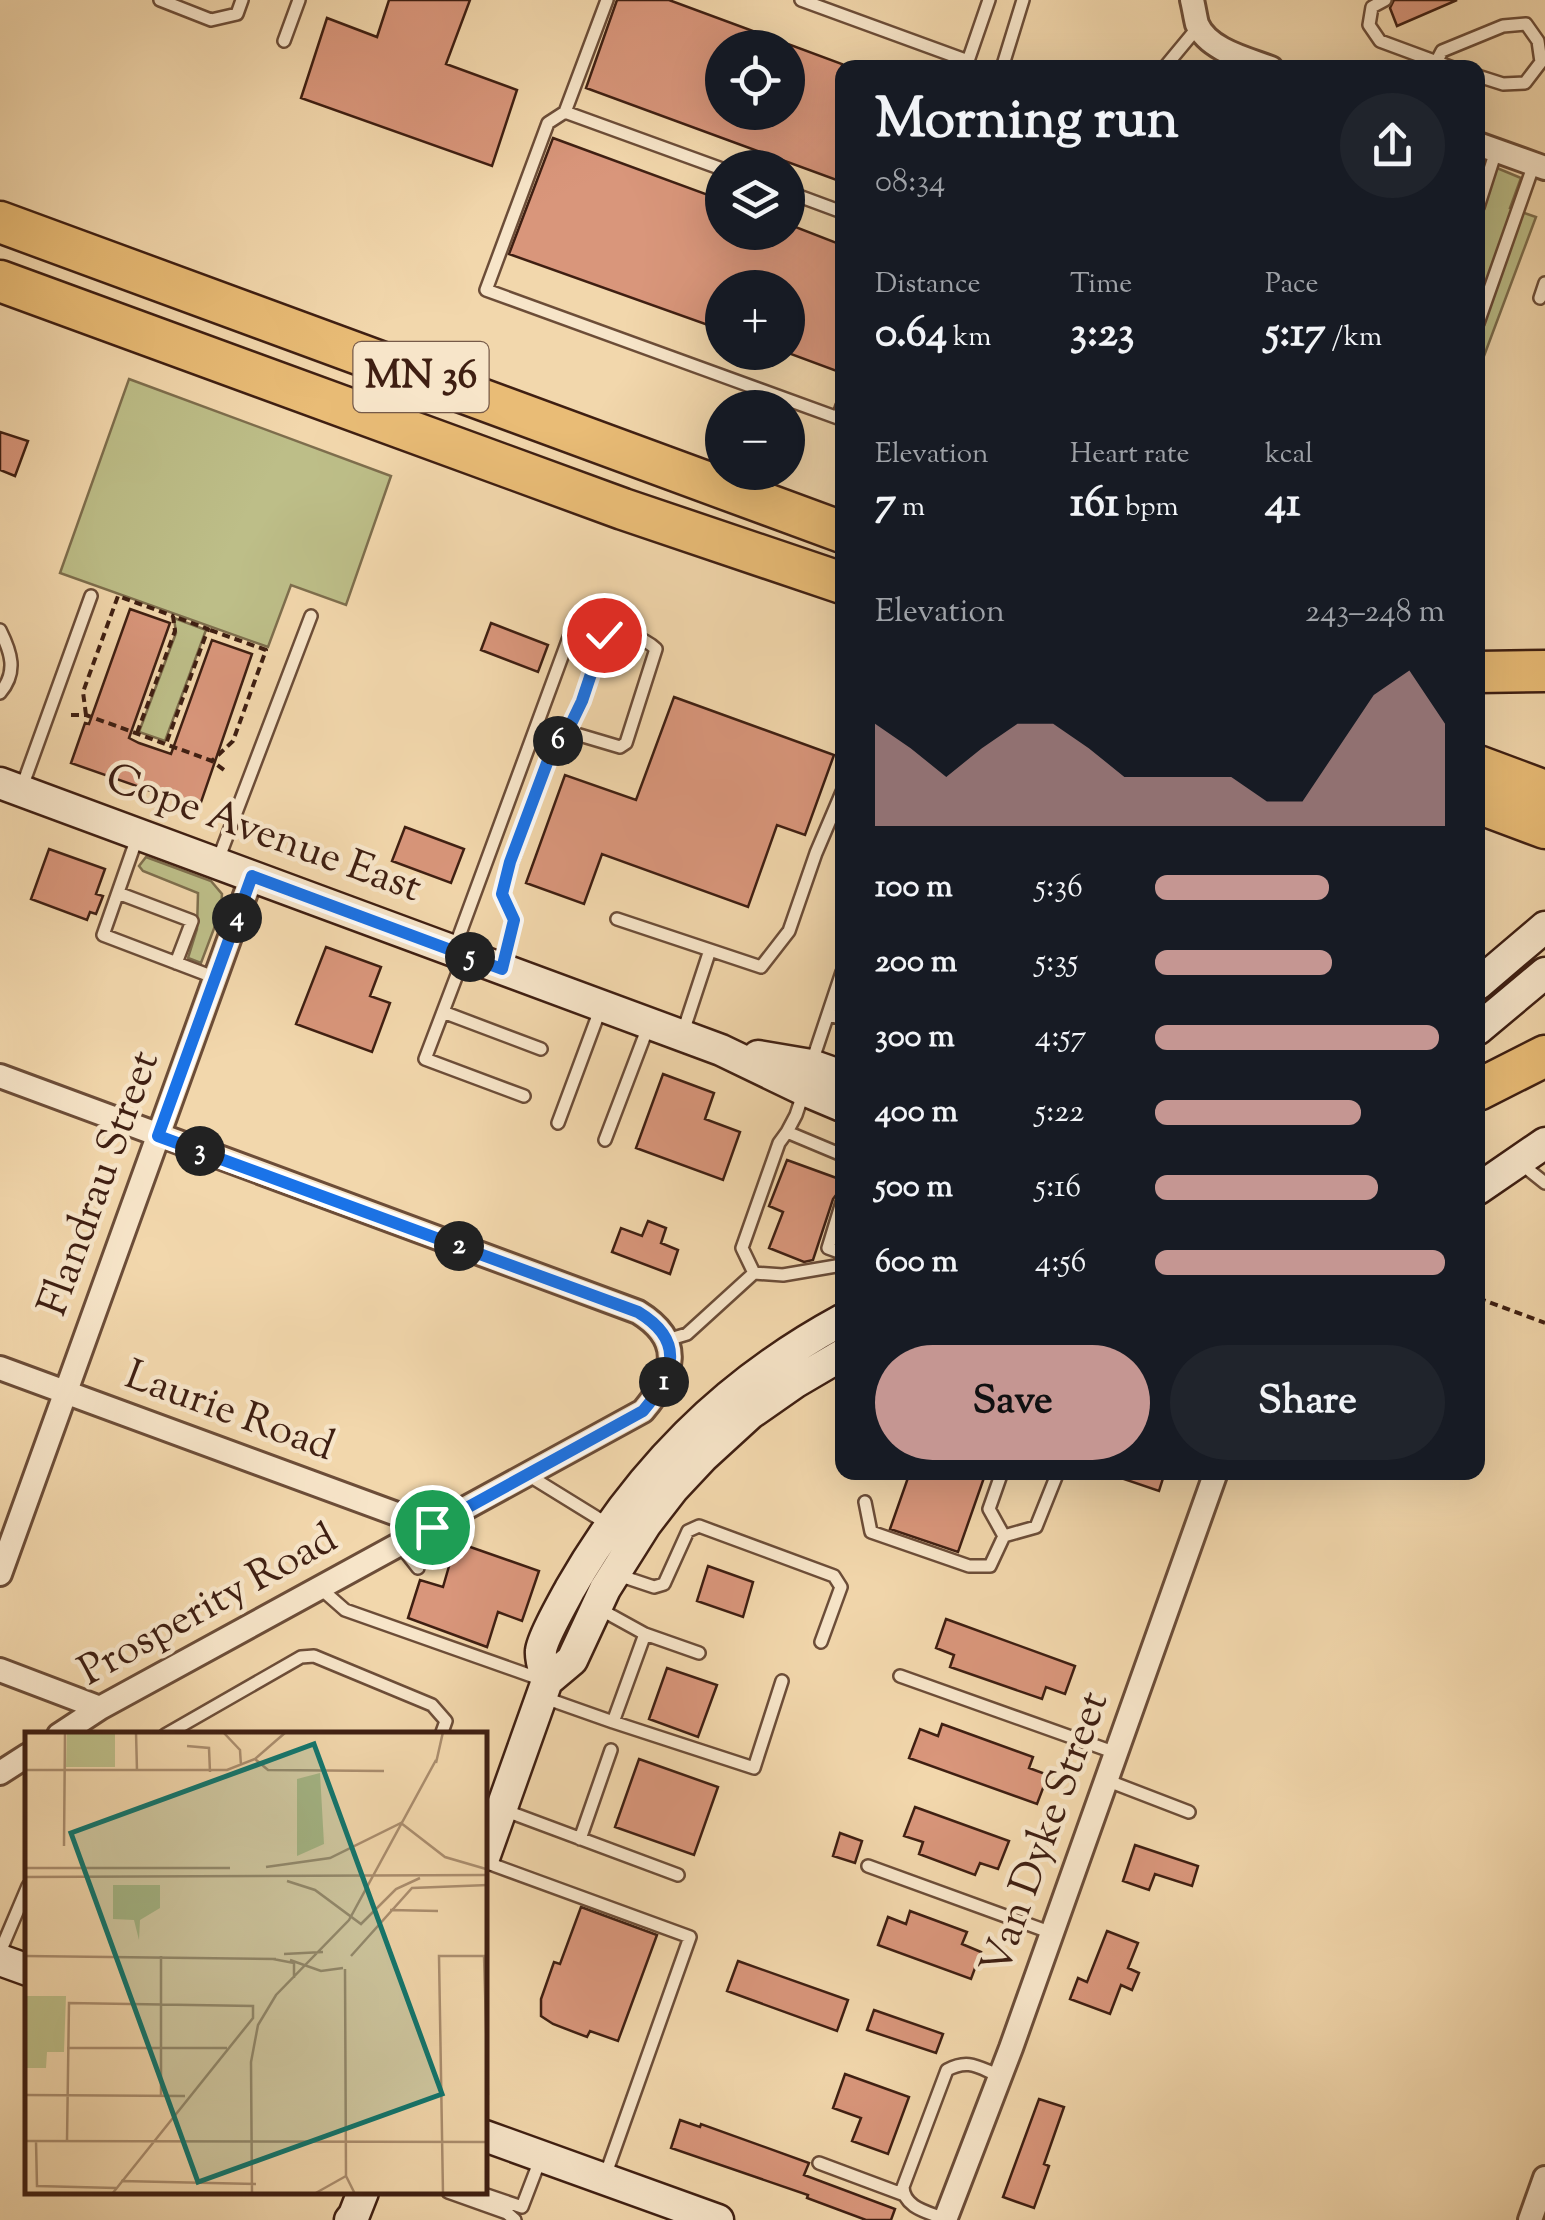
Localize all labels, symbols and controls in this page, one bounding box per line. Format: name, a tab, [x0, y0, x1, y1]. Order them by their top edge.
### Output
map controls	[705, 30, 805, 490]
button: locate	[705, 30, 805, 130]
text: Morning run	[875, 83, 1179, 162]
button: share	[1340, 93, 1445, 198]
button: layers	[705, 150, 805, 250]
text: 08:34	[875, 160, 945, 206]
text: Distance	[875, 265, 981, 305]
text: Time	[1070, 265, 1132, 305]
text: Pace	[1265, 265, 1319, 305]
button: +	[705, 270, 805, 370]
text: 0.64	[875, 305, 947, 365]
text: 3:23	[1070, 305, 1135, 365]
text: 5:17	[1265, 305, 1326, 365]
text: km	[947, 318, 991, 358]
text: /km	[1326, 318, 1382, 358]
road number: MN 36	[354, 342, 488, 412]
button: −	[705, 390, 805, 490]
text: Elevation	[875, 435, 989, 475]
text: Heart rate	[1070, 435, 1190, 475]
text: kcal	[1265, 435, 1313, 475]
text: 7	[875, 475, 896, 535]
text: 161	[1070, 475, 1119, 535]
text: 41	[1265, 475, 1300, 535]
text: m	[896, 488, 925, 528]
text: bpm	[1119, 488, 1179, 528]
text: Elevation	[875, 590, 1005, 636]
text: 243–248 m	[1305, 590, 1445, 636]
pin	[562, 593, 647, 678]
icon: check	[577, 608, 632, 663]
pin: 6	[533, 716, 583, 766]
text: 6	[551, 721, 565, 761]
street label: Cope Avenue East	[97, 750, 429, 920]
text: 100 m	[875, 865, 953, 911]
text: 5:36	[1035, 865, 1083, 911]
pin: 4	[212, 893, 262, 943]
text: 4	[230, 898, 244, 938]
pin: 5	[445, 932, 495, 982]
text: 5	[465, 937, 475, 977]
text: 200 m	[875, 940, 957, 986]
text: 5:35	[1035, 940, 1078, 986]
text: 300 m	[875, 1015, 955, 1061]
text: 4:57	[1035, 1015, 1086, 1061]
street label: Flandrau Street	[25, 1043, 177, 1325]
text: 400 m	[875, 1090, 958, 1136]
text: 5:22	[1035, 1090, 1084, 1136]
pin: 3	[175, 1126, 225, 1176]
text: 3	[194, 1131, 206, 1171]
text: 500 m	[875, 1165, 953, 1211]
text: 5:16	[1035, 1165, 1081, 1211]
pin: 2	[434, 1221, 484, 1271]
text: 2	[452, 1226, 466, 1266]
text: 600 m	[875, 1240, 958, 1286]
text: 4:56	[1035, 1240, 1086, 1286]
button: Save	[875, 1345, 1150, 1460]
button: Share	[1170, 1345, 1445, 1460]
street label: Laurie Road	[116, 1347, 342, 1479]
pin: 1	[639, 1357, 689, 1407]
text: 1	[659, 1362, 669, 1402]
pin	[390, 1485, 475, 1570]
icon: arrive	[405, 1500, 460, 1555]
street label: Prosperity Road	[69, 1511, 349, 1703]
street label: Van Dyke Street	[968, 1684, 1126, 1984]
inset map	[25, 1732, 488, 2195]

